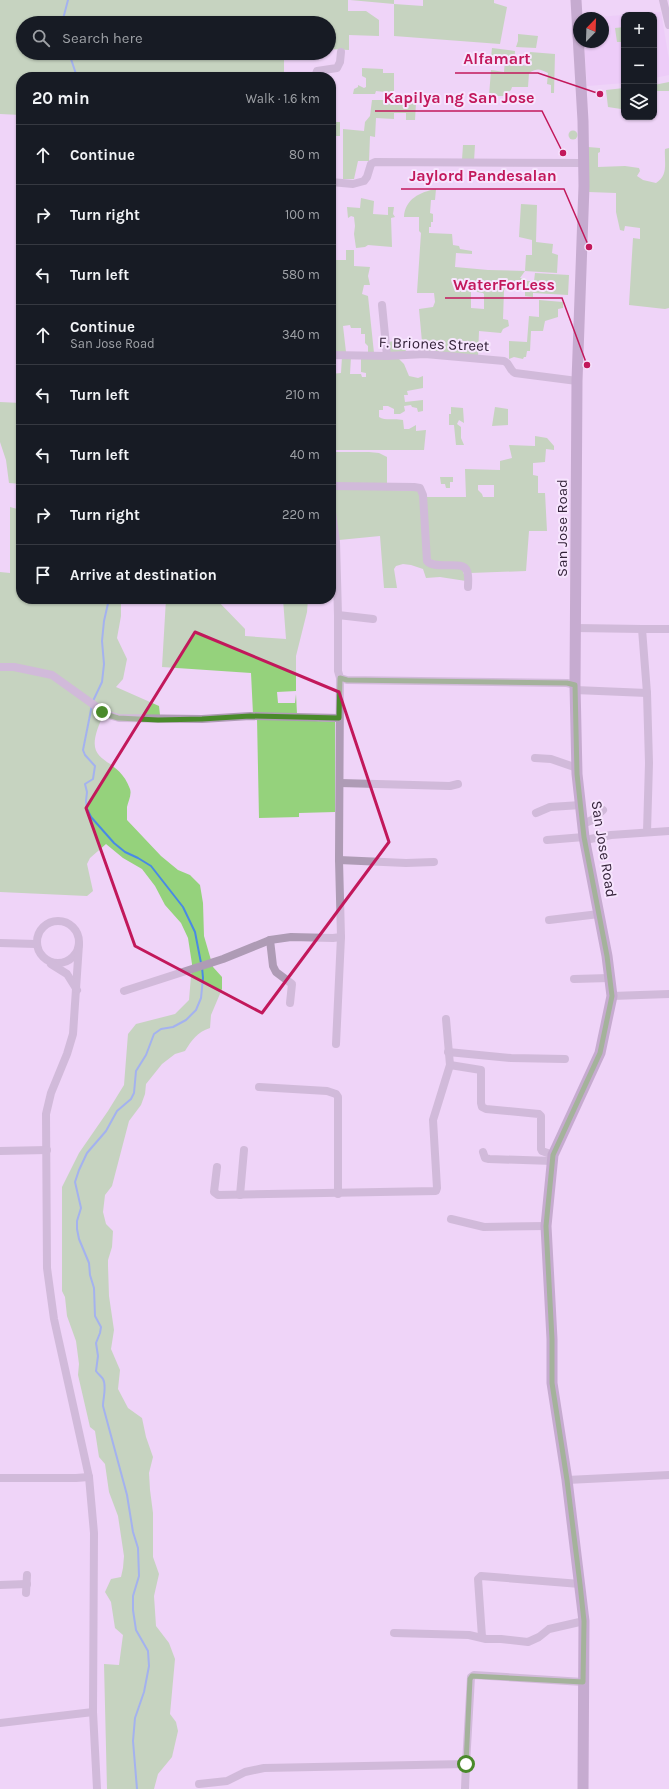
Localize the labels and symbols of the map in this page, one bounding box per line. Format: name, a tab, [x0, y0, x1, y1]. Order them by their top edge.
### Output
north arrow	[573, 12, 609, 48]
callout: Alfamart	[455, 45, 538, 73]
text: Alfamart	[463, 49, 531, 68]
callout: Kapilya ng San Jose	[375, 83, 542, 111]
text: Kapilya ng San Jose	[383, 88, 535, 107]
callout: Jaylord Pandesalan	[401, 161, 564, 189]
text: Jaylord Pandesalan	[409, 166, 557, 185]
callout: WaterForLess	[445, 270, 562, 298]
text: WaterForLess	[453, 275, 555, 294]
street label: F. Briones Street	[378, 333, 490, 355]
street label: San Jose Road	[553, 479, 571, 577]
route end	[93, 703, 111, 721]
street label: San Jose Road	[587, 799, 621, 899]
route start	[457, 1755, 475, 1773]

